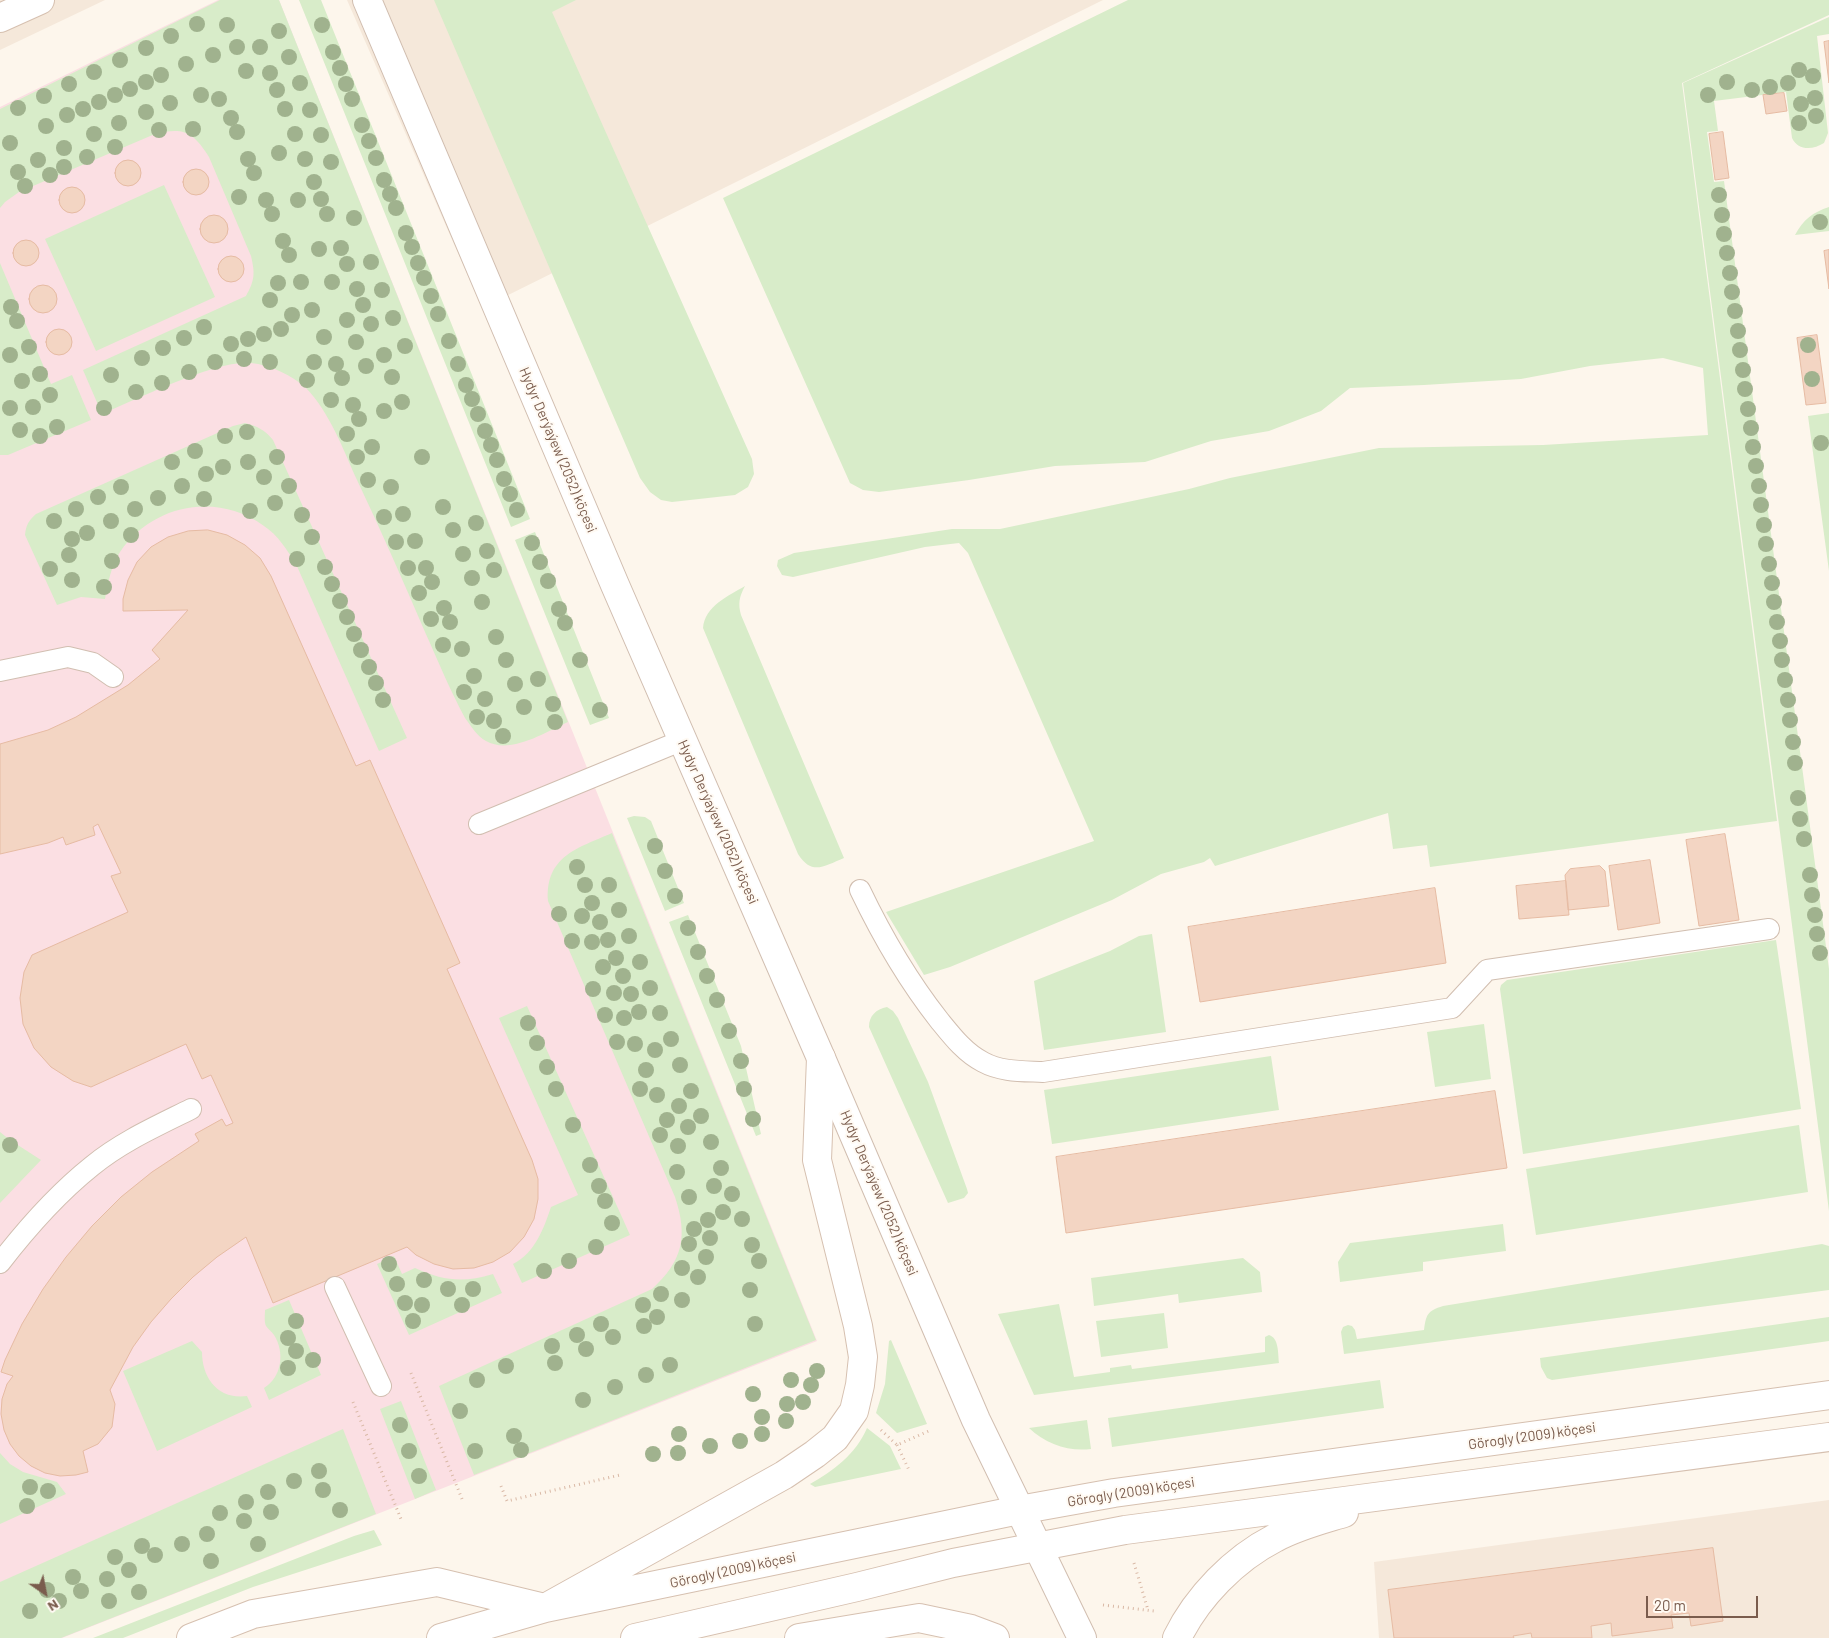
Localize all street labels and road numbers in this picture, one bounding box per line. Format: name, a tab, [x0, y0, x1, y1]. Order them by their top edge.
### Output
street label: Hydyr Derýaýew (2052) köçesi	[515, 365, 601, 535]
street label: Hydyr Derýaýew (2052) köçesi	[674, 737, 762, 907]
street label: Hydyr Derýaýew (2052) köçesi	[836, 1108, 922, 1278]
street label: Görogly (2009) köçesi	[1467, 1419, 1597, 1453]
street label: Görogly (2009) köçesi	[1066, 1474, 1196, 1510]
street label: Görogly (2009) köçesi	[668, 1548, 798, 1592]

